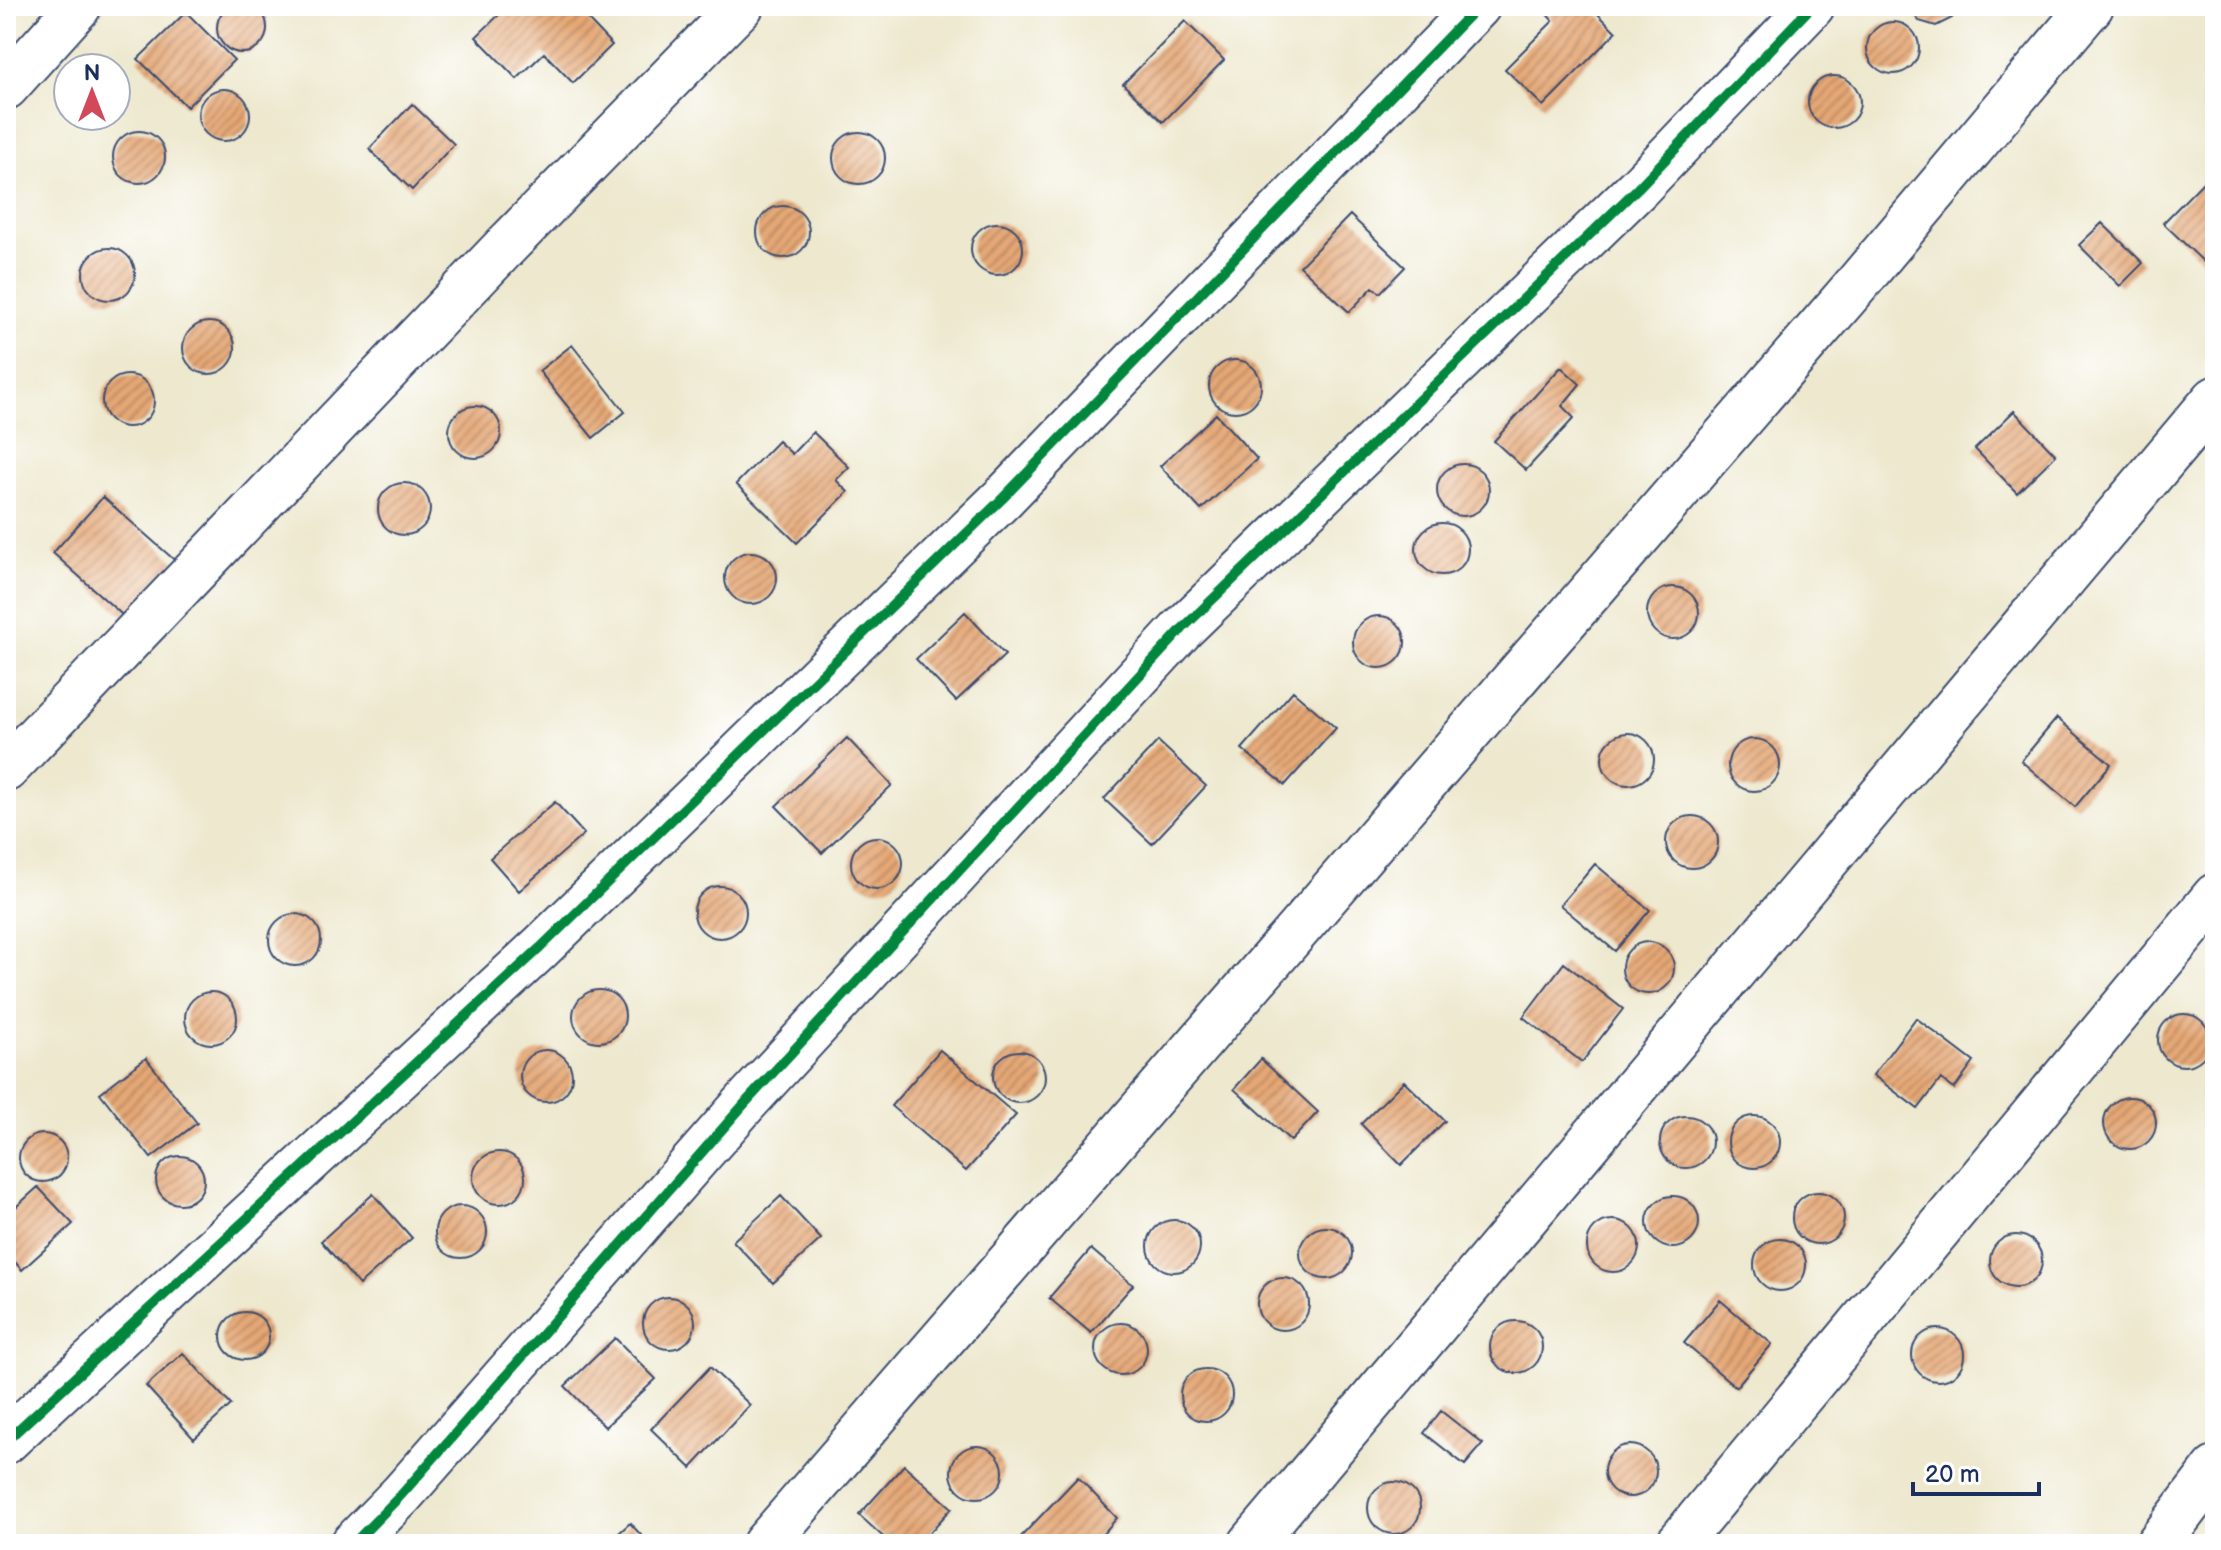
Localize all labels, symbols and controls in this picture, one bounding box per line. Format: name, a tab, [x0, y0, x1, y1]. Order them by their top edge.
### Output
north arrow	[52, 52, 132, 132]
text: N	[84, 60, 100, 87]
scale bar	[1913, 1446, 2039, 1496]
text: 20 m	[1925, 1460, 1980, 1489]

